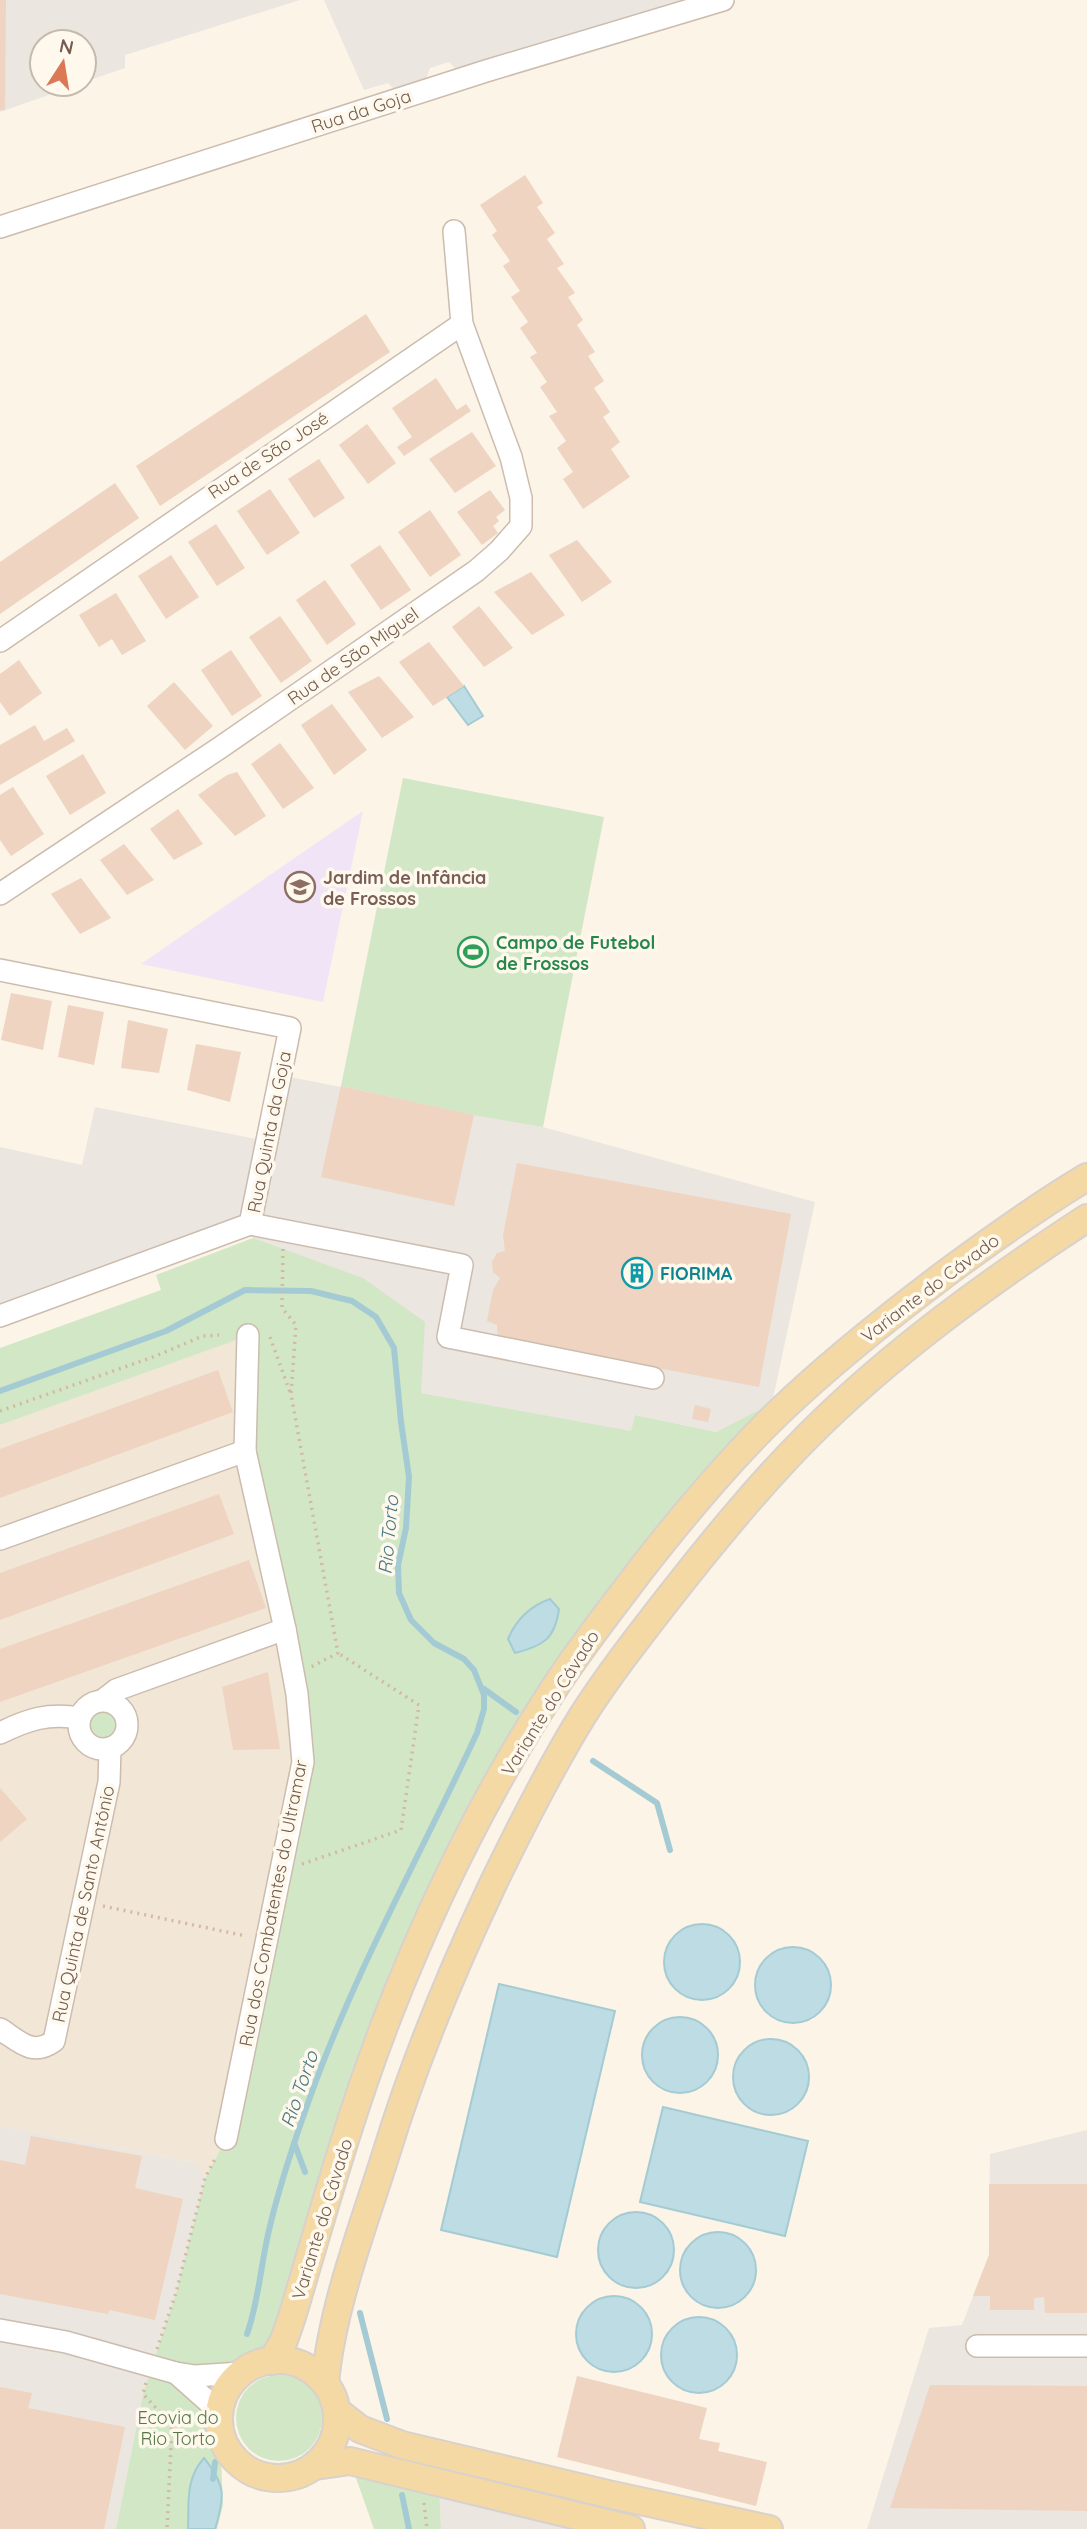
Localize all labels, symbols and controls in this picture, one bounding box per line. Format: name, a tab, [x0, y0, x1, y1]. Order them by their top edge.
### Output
north arrow	[28, 28, 98, 98]
text: N	[57, 33, 76, 60]
street label: Rua da Goja	[308, 84, 414, 138]
street label: Rua de São José	[203, 406, 333, 504]
street label: Rua de São Miguel	[283, 602, 423, 710]
place label: Jardim de Infância de Frossos	[323, 866, 486, 910]
school or university icon: Jardim de Infância de Frossos	[283, 870, 317, 904]
place label: Campo de Futebol de Frossos	[496, 931, 655, 975]
sports icon: Campo de Futebol de Frossos	[456, 935, 490, 969]
street label: Rua Quinta da Goja	[242, 1049, 296, 1215]
street label: Variante do Cávado	[856, 1229, 1004, 1347]
building icon: FIORIMA	[620, 1256, 654, 1290]
place label: FIORIMA	[660, 1262, 733, 1285]
water label: Rio Torto	[373, 1493, 404, 1576]
street label: Variante do Cávado	[496, 1626, 604, 1780]
street label: Rua dos Combatentes do Ultramar	[234, 1758, 312, 2048]
street label: Rua Quinta de Santo António	[47, 1783, 119, 2025]
water label: Rio Torto	[275, 2046, 324, 2130]
street label: Variante do Cávado	[287, 2136, 357, 2302]
park label: Ecovia do Rio Torto	[137, 2406, 219, 2450]

